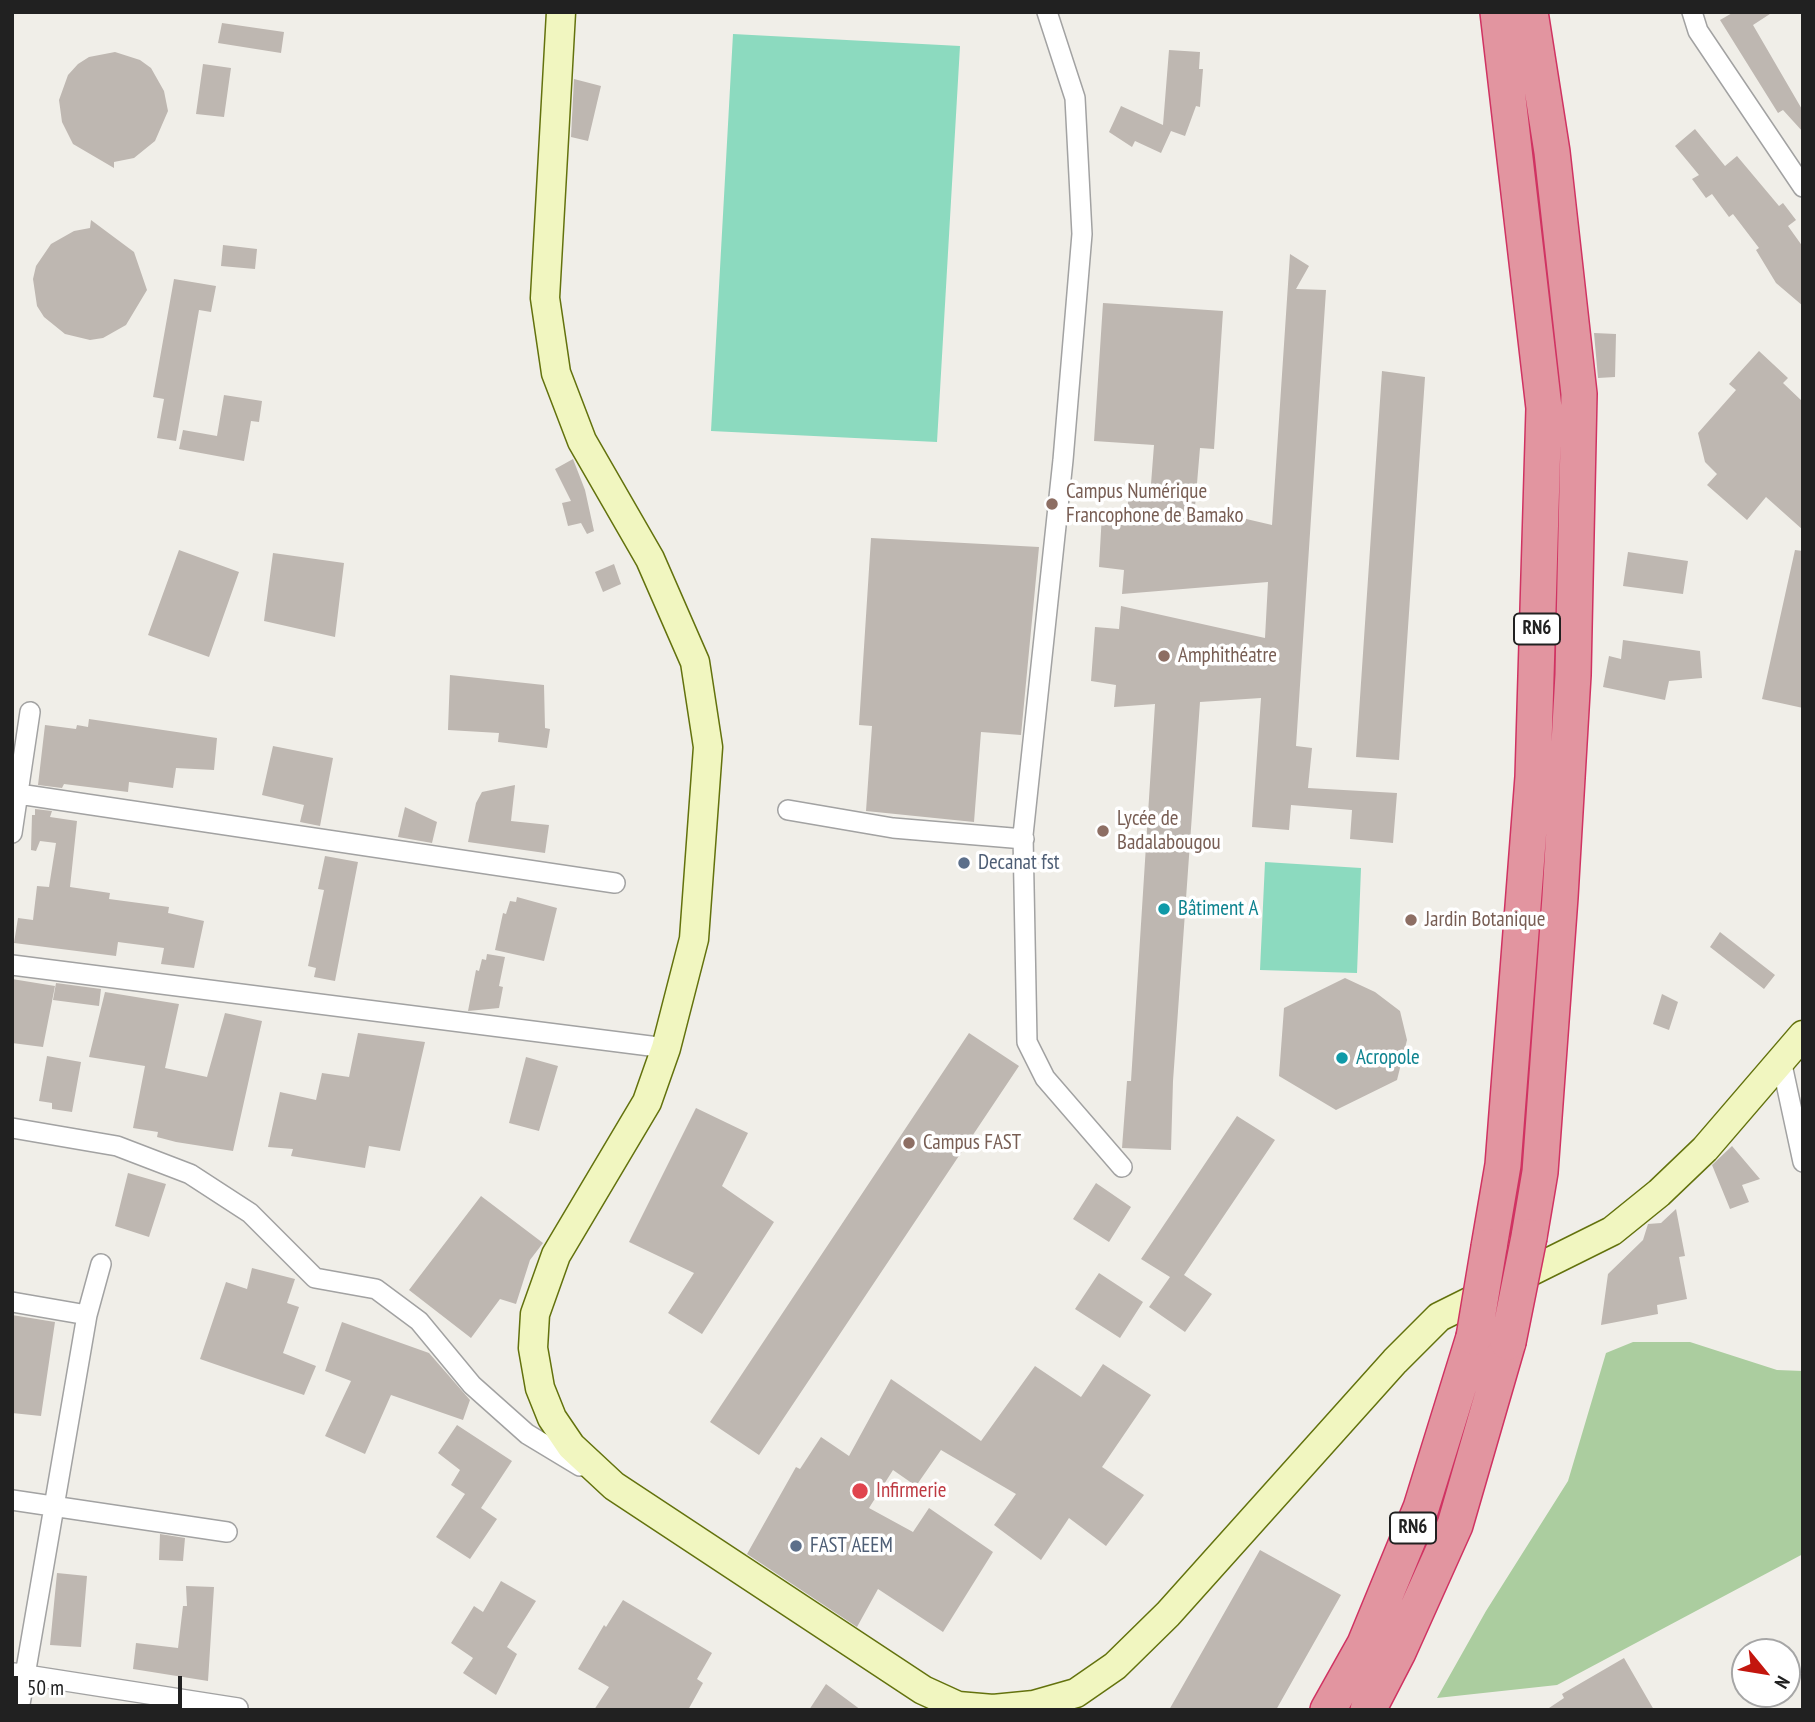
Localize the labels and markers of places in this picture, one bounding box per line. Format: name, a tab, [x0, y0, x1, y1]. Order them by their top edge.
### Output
place label: Campus Numérique Francophone de Bamako	[1066, 479, 1244, 529]
marker: Campus Numérique Francophone de Bamako	[1044, 496, 1060, 512]
place label: Amphithéatre	[1178, 643, 1277, 669]
marker: Amphithéatre	[1156, 648, 1172, 664]
place label: Lycée de Badalabougou	[1117, 806, 1221, 856]
marker: Lycée de Badalabougou	[1095, 823, 1111, 839]
place label: Decanat fst	[978, 850, 1060, 876]
marker: Decanat fst	[956, 855, 972, 871]
place label: Bâtiment A	[1178, 896, 1258, 922]
marker: Bâtiment A	[1156, 901, 1172, 917]
place label: Jardin Botanique	[1425, 907, 1545, 933]
marker: Jardin Botanique	[1403, 912, 1419, 928]
place label: Acropole	[1356, 1045, 1420, 1071]
marker: Acropole	[1334, 1050, 1350, 1066]
place label: Campus FAST	[923, 1130, 1021, 1156]
marker: Campus FAST	[901, 1135, 917, 1151]
place label: Infirmerie	[876, 1478, 946, 1504]
marker: Infirmerie	[850, 1481, 870, 1501]
place label: FAST AEEM	[810, 1533, 893, 1559]
marker: FAST AEEM	[788, 1538, 804, 1554]

